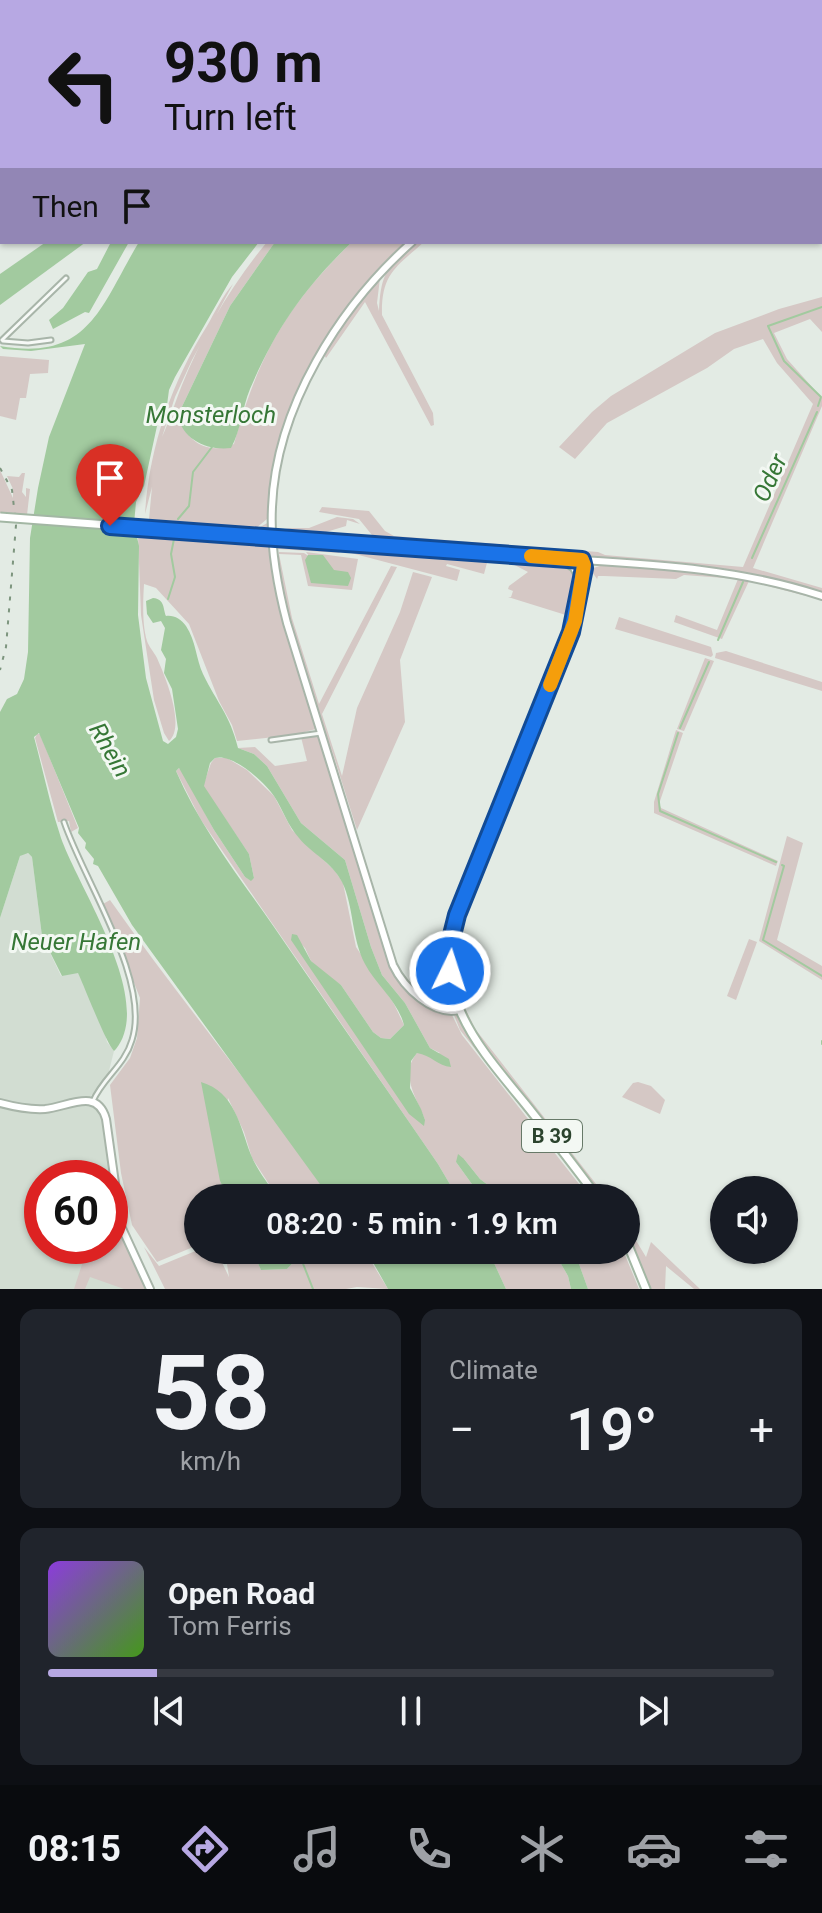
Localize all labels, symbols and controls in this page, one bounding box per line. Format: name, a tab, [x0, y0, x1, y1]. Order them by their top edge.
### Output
text: 930 m	[164, 30, 323, 96]
icon: left	[32, 32, 136, 136]
text: Turn left	[164, 97, 297, 139]
icon: arrive	[115, 184, 159, 228]
text: Then	[32, 189, 99, 224]
water label: Monsterloch	[146, 401, 276, 429]
pin	[76, 444, 144, 526]
water label: Oder	[747, 449, 793, 506]
icon: arrive	[88, 456, 132, 500]
water label: Rhein	[83, 718, 137, 782]
water label: Neuer Hafen	[11, 928, 141, 956]
position arrow	[408, 929, 492, 1013]
road number: B 39	[522, 1120, 582, 1152]
speed limit sign: 60	[24, 1160, 128, 1264]
map controls	[710, 1176, 798, 1264]
button: sound	[710, 1176, 798, 1264]
text: 08:20 · 5 min · 1.9 km	[266, 1206, 558, 1241]
text: 58	[151, 1333, 270, 1454]
text: Climate	[449, 1355, 538, 1385]
text: 19°	[566, 1394, 657, 1465]
text: −	[449, 1404, 474, 1456]
text: +	[749, 1404, 774, 1456]
text: km/h	[180, 1446, 241, 1476]
text: Open Road	[168, 1576, 315, 1611]
text: Tom Ferris	[168, 1611, 292, 1641]
icon: previous	[147, 1689, 191, 1733]
icon: pause	[389, 1689, 433, 1733]
icon: next	[631, 1689, 675, 1733]
icon: directions	[177, 1821, 233, 1877]
icon: music	[289, 1821, 345, 1877]
icon: phone	[401, 1821, 457, 1877]
icon: climate	[514, 1821, 570, 1877]
icon: car	[626, 1821, 682, 1877]
icon: filters	[738, 1821, 794, 1877]
text: 08:15	[28, 1828, 121, 1870]

